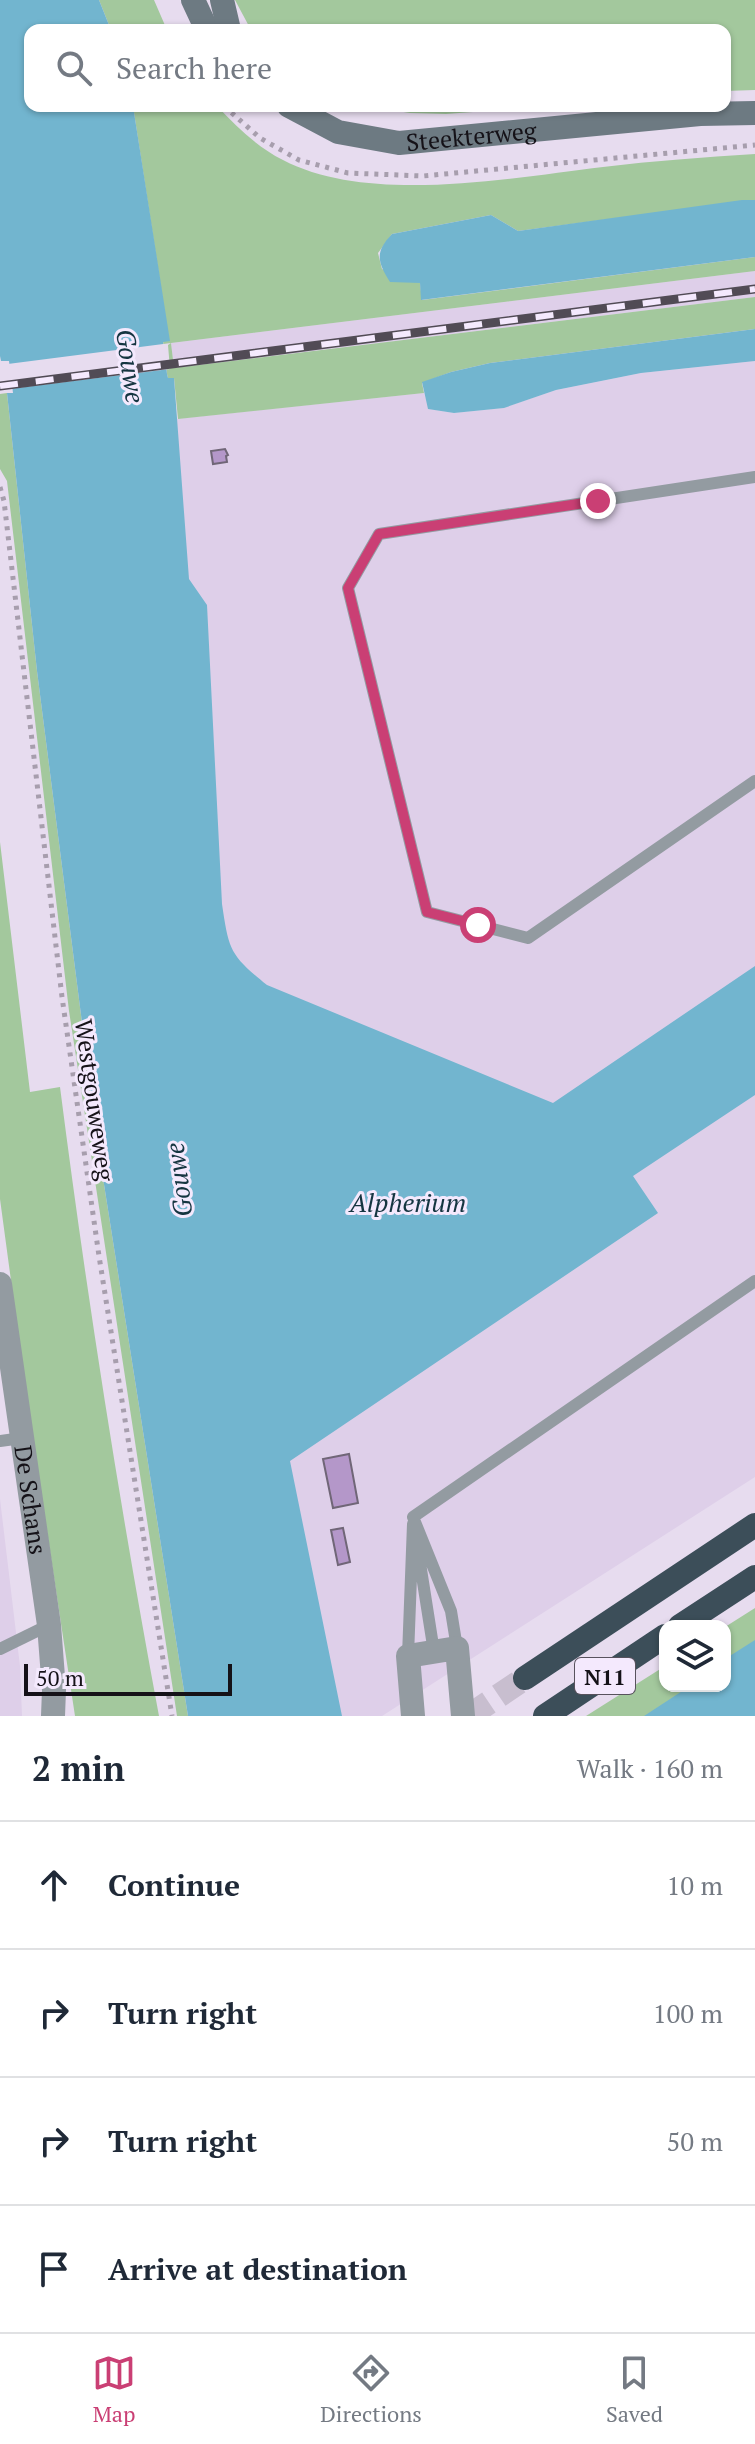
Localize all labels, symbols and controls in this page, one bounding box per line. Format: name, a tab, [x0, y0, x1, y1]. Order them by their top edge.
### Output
search box	[24, 24, 731, 112]
icon: search	[52, 46, 96, 90]
text: Search here	[116, 48, 272, 88]
street label: Steekterweg	[405, 114, 538, 158]
water label: Gouwe	[109, 327, 153, 405]
route end	[580, 483, 616, 519]
route start	[460, 907, 496, 943]
street label: Westgouweweg	[68, 1017, 122, 1183]
water label: Gouwe	[157, 1141, 199, 1219]
water label: Alpherium	[348, 1185, 466, 1219]
street label: De Schans	[7, 1443, 55, 1556]
map controls	[659, 1620, 731, 1692]
button: layers	[659, 1620, 731, 1692]
road number: N11	[575, 1658, 635, 1694]
scale bar	[24, 1660, 232, 1696]
text: 50 m	[36, 1663, 84, 1692]
text: 2 min	[32, 1746, 125, 1791]
text: Walk · 160 m	[577, 1751, 723, 1785]
icon: ahead	[32, 1863, 76, 1907]
text: Continue	[108, 1865, 240, 1905]
text: 10 m	[667, 1868, 723, 1902]
icon: right	[32, 1991, 76, 2035]
text: Turn right	[108, 1993, 257, 2033]
text: 100 m	[653, 1996, 723, 2030]
icon: right	[32, 2119, 76, 2163]
text: Turn right	[108, 2121, 257, 2161]
text: 50 m	[667, 2124, 723, 2158]
icon: arrive	[32, 2247, 76, 2291]
text: Arrive at destination	[108, 2249, 407, 2289]
tab: Map	[92, 2351, 136, 2428]
tab: Directions	[320, 2351, 422, 2428]
tab: Saved	[606, 2351, 663, 2428]

